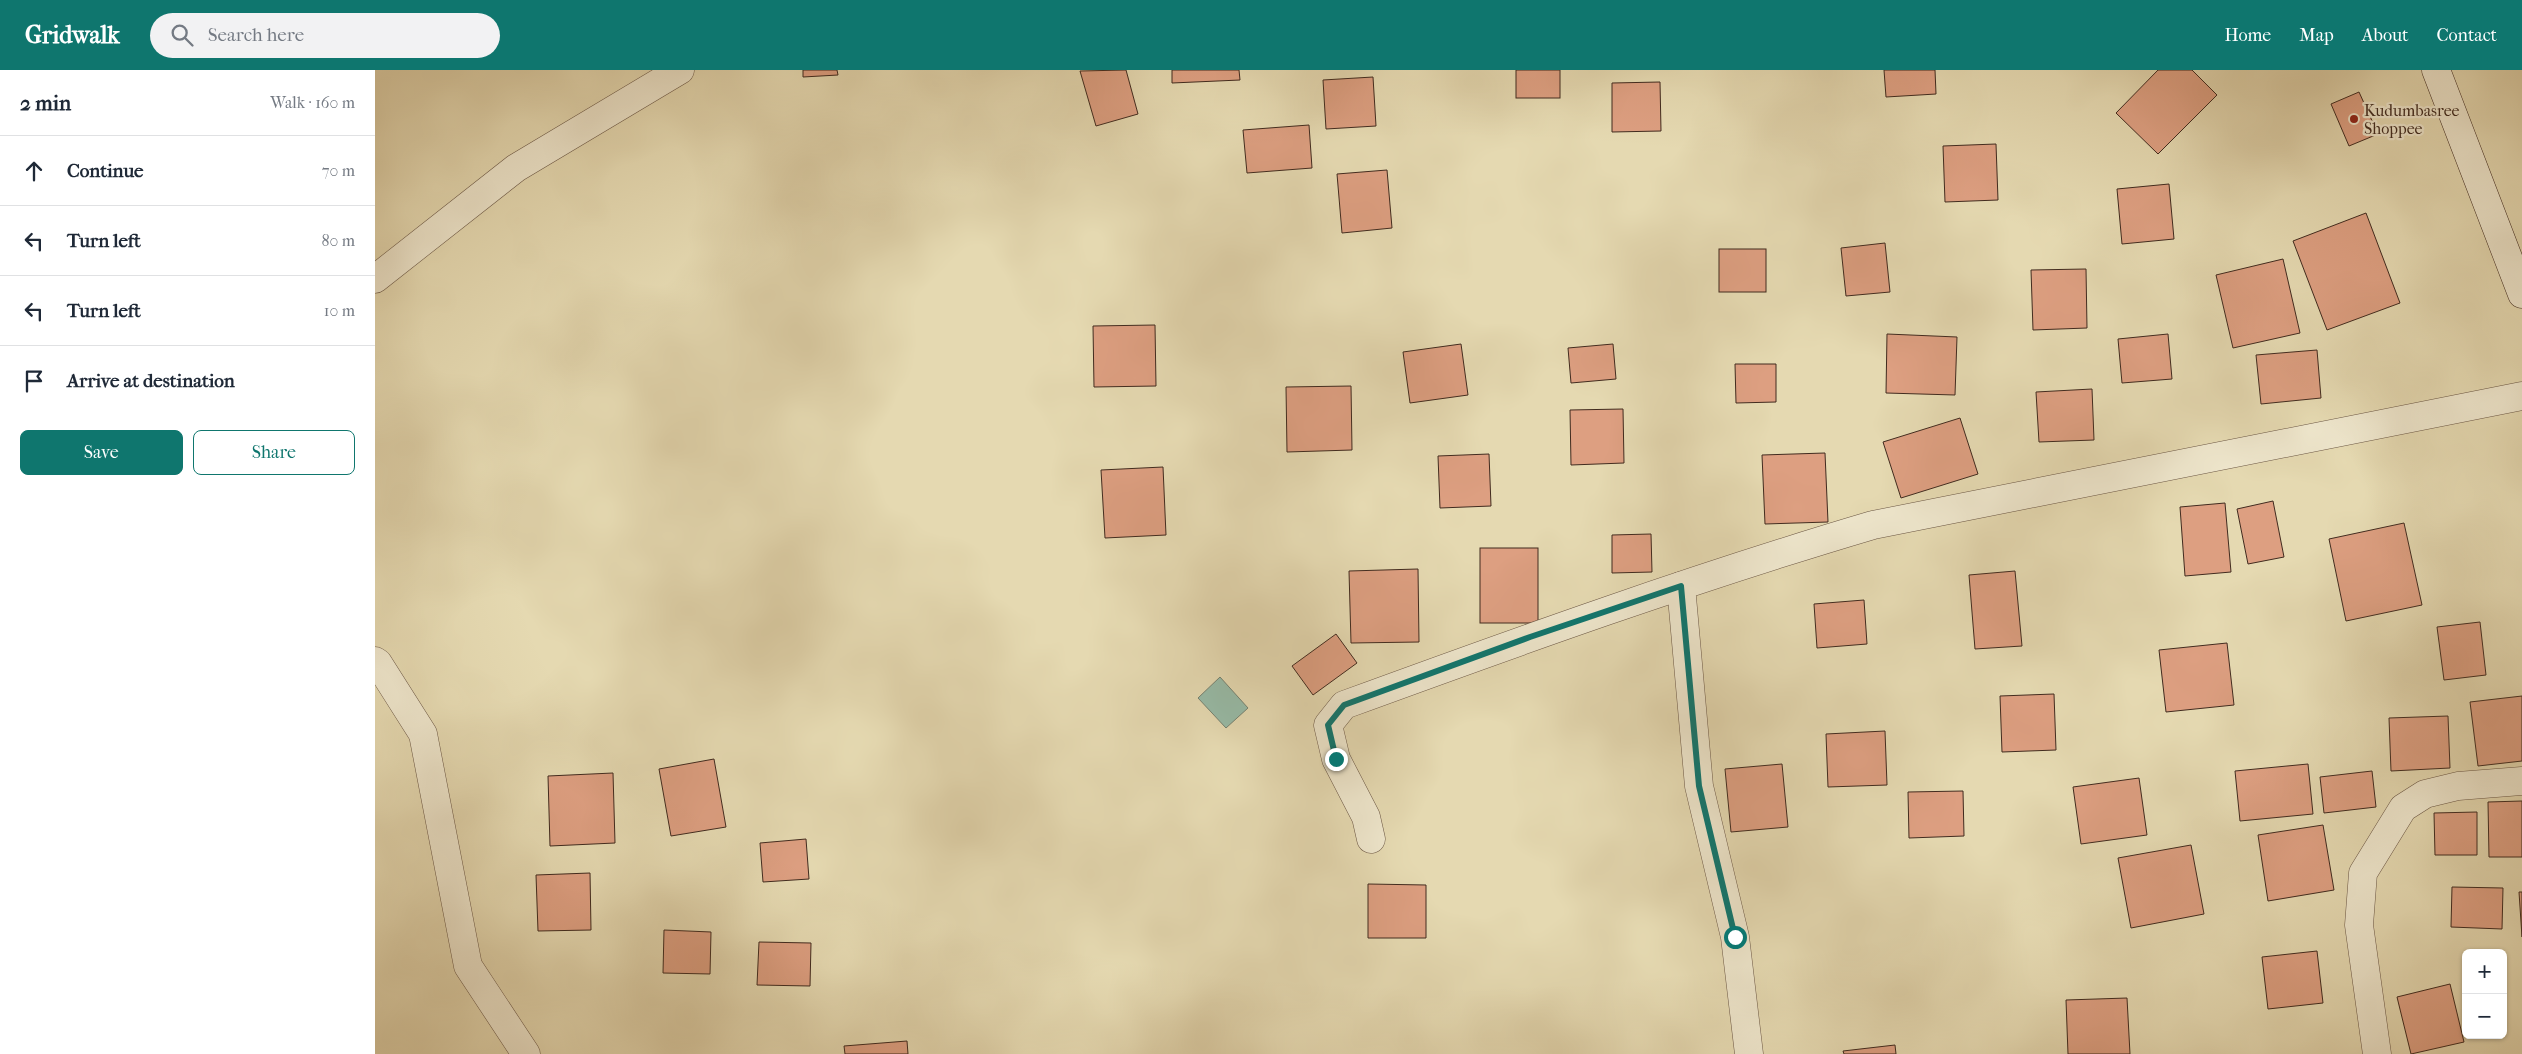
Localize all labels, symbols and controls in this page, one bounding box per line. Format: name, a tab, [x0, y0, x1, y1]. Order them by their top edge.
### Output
search box	[150, 13, 500, 58]
text: Gridwalk	[25, 21, 120, 49]
icon: search	[168, 21, 196, 49]
text: Search here	[208, 24, 304, 46]
text: Home	[2224, 25, 2271, 46]
text: Map	[2299, 25, 2334, 46]
text: About	[2362, 25, 2408, 46]
text: Contact	[2436, 25, 2497, 46]
text: 2 min	[20, 91, 71, 115]
text: Walk · 160 m	[270, 93, 355, 112]
place label: Kudumbasree Shoppee	[2364, 101, 2460, 138]
marker: Kudumbasree Shoppee	[2348, 113, 2360, 125]
icon: ahead	[20, 157, 48, 185]
text: Continue	[67, 160, 143, 182]
text: 70 m	[322, 161, 355, 180]
icon: left	[20, 227, 48, 255]
text: Turn left	[67, 230, 141, 252]
text: 80 m	[321, 231, 355, 250]
icon: left	[20, 297, 48, 325]
text: Turn left	[67, 300, 141, 322]
text: 10 m	[324, 301, 355, 320]
icon: arrive	[20, 367, 48, 395]
text: Arrive at destination	[67, 370, 235, 392]
button: Save	[20, 430, 183, 475]
button: Share	[193, 430, 355, 475]
route end	[1325, 748, 1348, 771]
route start	[1724, 926, 1747, 949]
map controls	[2462, 949, 2507, 1039]
button: +	[2462, 949, 2507, 994]
button: −	[2462, 994, 2507, 1039]

